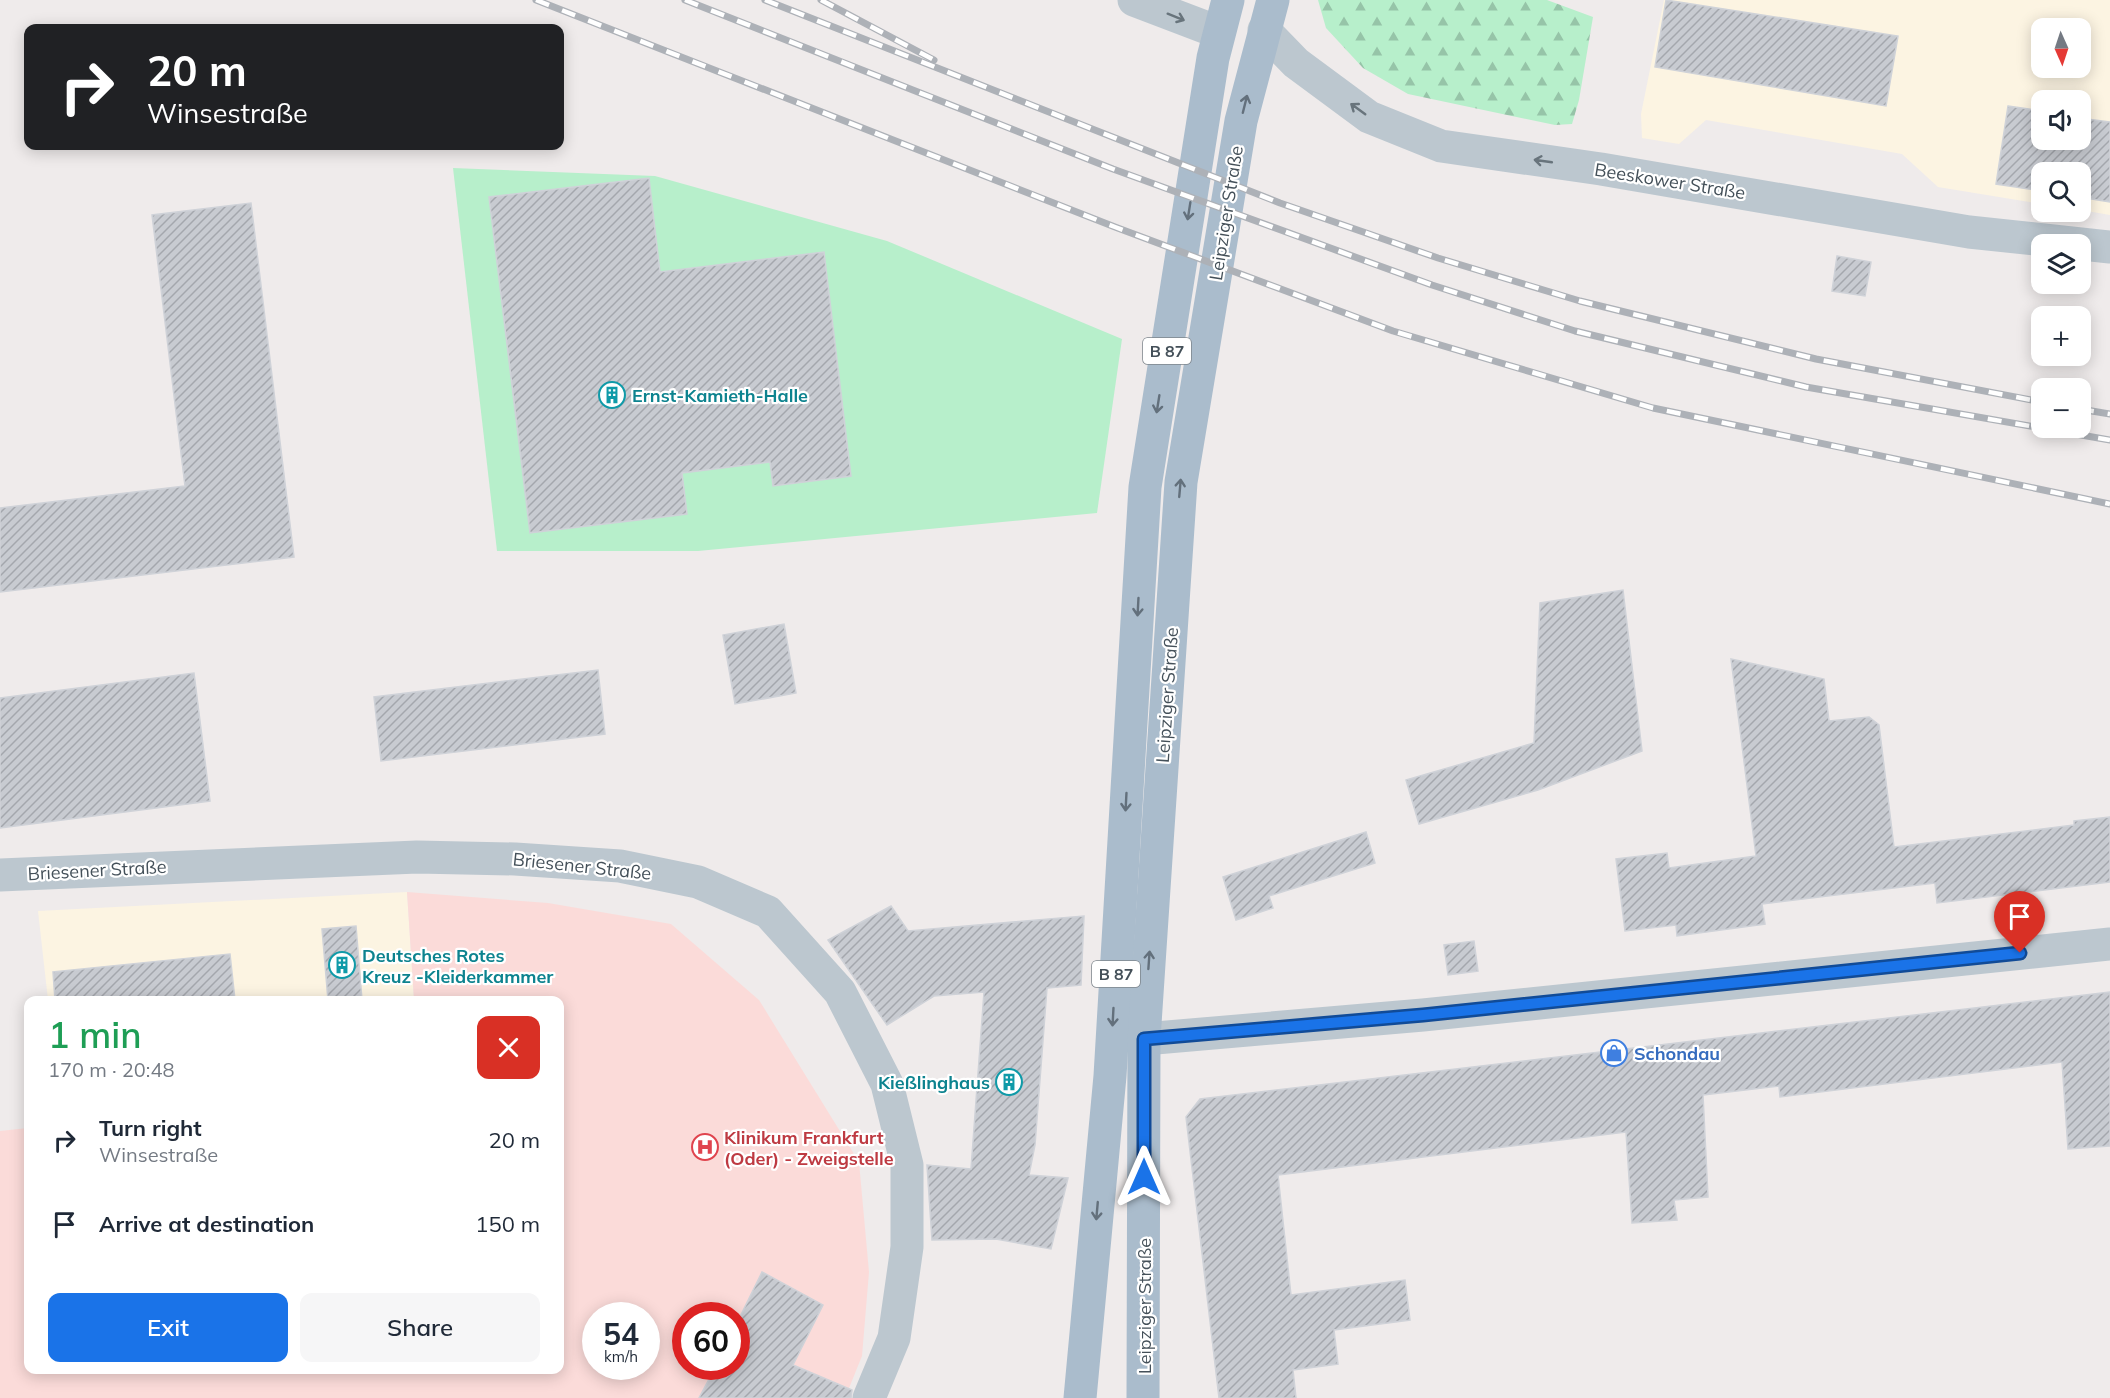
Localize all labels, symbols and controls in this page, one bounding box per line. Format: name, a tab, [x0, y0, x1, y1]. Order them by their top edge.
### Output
one-way arrow	[1166, 12, 1184, 23]
north arrow	[2031, 18, 2091, 78]
map controls	[2031, 18, 2091, 438]
text: 20 m	[147, 44, 247, 97]
icon: right	[48, 48, 126, 126]
button: sound	[2031, 90, 2091, 150]
one-way arrow	[1240, 95, 1251, 114]
text: Winsestraße	[147, 96, 308, 130]
one-way arrow	[1350, 102, 1366, 115]
street label: Leipziger Straße	[1204, 144, 1248, 282]
one-way arrow	[1534, 156, 1554, 167]
street label: Beeskower Straße	[1593, 158, 1747, 204]
button: search	[2031, 162, 2091, 222]
one-way arrow	[1183, 201, 1194, 220]
button: layers	[2031, 234, 2091, 294]
button: +	[2031, 306, 2091, 366]
road number: B 87	[1143, 338, 1191, 364]
button: −	[2031, 378, 2091, 438]
building icon: Ernst-Kamieth-Halle	[597, 380, 627, 410]
place label: Ernst-Kamieth-Halle	[632, 384, 808, 407]
one-way arrow	[1153, 393, 1164, 413]
one-way arrow	[1175, 478, 1186, 498]
one-way arrow	[1132, 596, 1143, 616]
street label: Leipziger Straße	[1151, 626, 1183, 764]
one-way arrow	[1120, 791, 1131, 811]
street label: Briesener Straße	[512, 847, 652, 885]
street label: Briesener Straße	[27, 855, 167, 885]
pin	[1994, 891, 2045, 953]
icon: arrive	[2003, 900, 2036, 933]
place label: Deutsches Rotes Kreuz -Kleiderkammer	[362, 944, 554, 988]
building icon: Deutsches Rotes Kreuz -Kleiderkammer	[327, 950, 357, 980]
one-way arrow	[1144, 950, 1155, 970]
road number: B 87	[1092, 961, 1140, 987]
one-way arrow	[1107, 1007, 1118, 1027]
text: 1 min	[48, 1012, 142, 1057]
button: close	[477, 1016, 540, 1079]
shop icon: Schondau	[1599, 1038, 1629, 1068]
place label: Schondau	[1634, 1042, 1720, 1065]
text: 170 m · 20:48	[48, 1057, 174, 1082]
building icon: Kießlinghaus	[994, 1067, 1024, 1097]
place label: Kießlinghaus	[878, 1071, 990, 1094]
text: Turn right	[99, 1114, 202, 1142]
icon: right	[48, 1124, 81, 1157]
text: 20 m	[489, 1126, 540, 1154]
place label: Klinikum Frankfurt (Oder) - Zweigstelle	[724, 1126, 894, 1170]
hospital icon: Klinikum Frankfurt (Oder) - Zweigstelle	[690, 1132, 720, 1162]
text: Winsestraße	[99, 1142, 218, 1167]
position arrow	[1112, 1145, 1176, 1209]
one-way arrow	[1091, 1201, 1102, 1221]
icon: arrive	[48, 1208, 81, 1241]
text: Arrive at destination	[99, 1210, 314, 1238]
text: 150 m	[475, 1210, 540, 1238]
street label: Leipziger Straße	[1133, 1238, 1156, 1374]
button: Exit	[48, 1293, 288, 1362]
button: Share	[300, 1293, 540, 1362]
speed limit sign: 60	[672, 1302, 750, 1380]
text: 54	[603, 1315, 639, 1353]
text: km/h	[604, 1347, 638, 1366]

